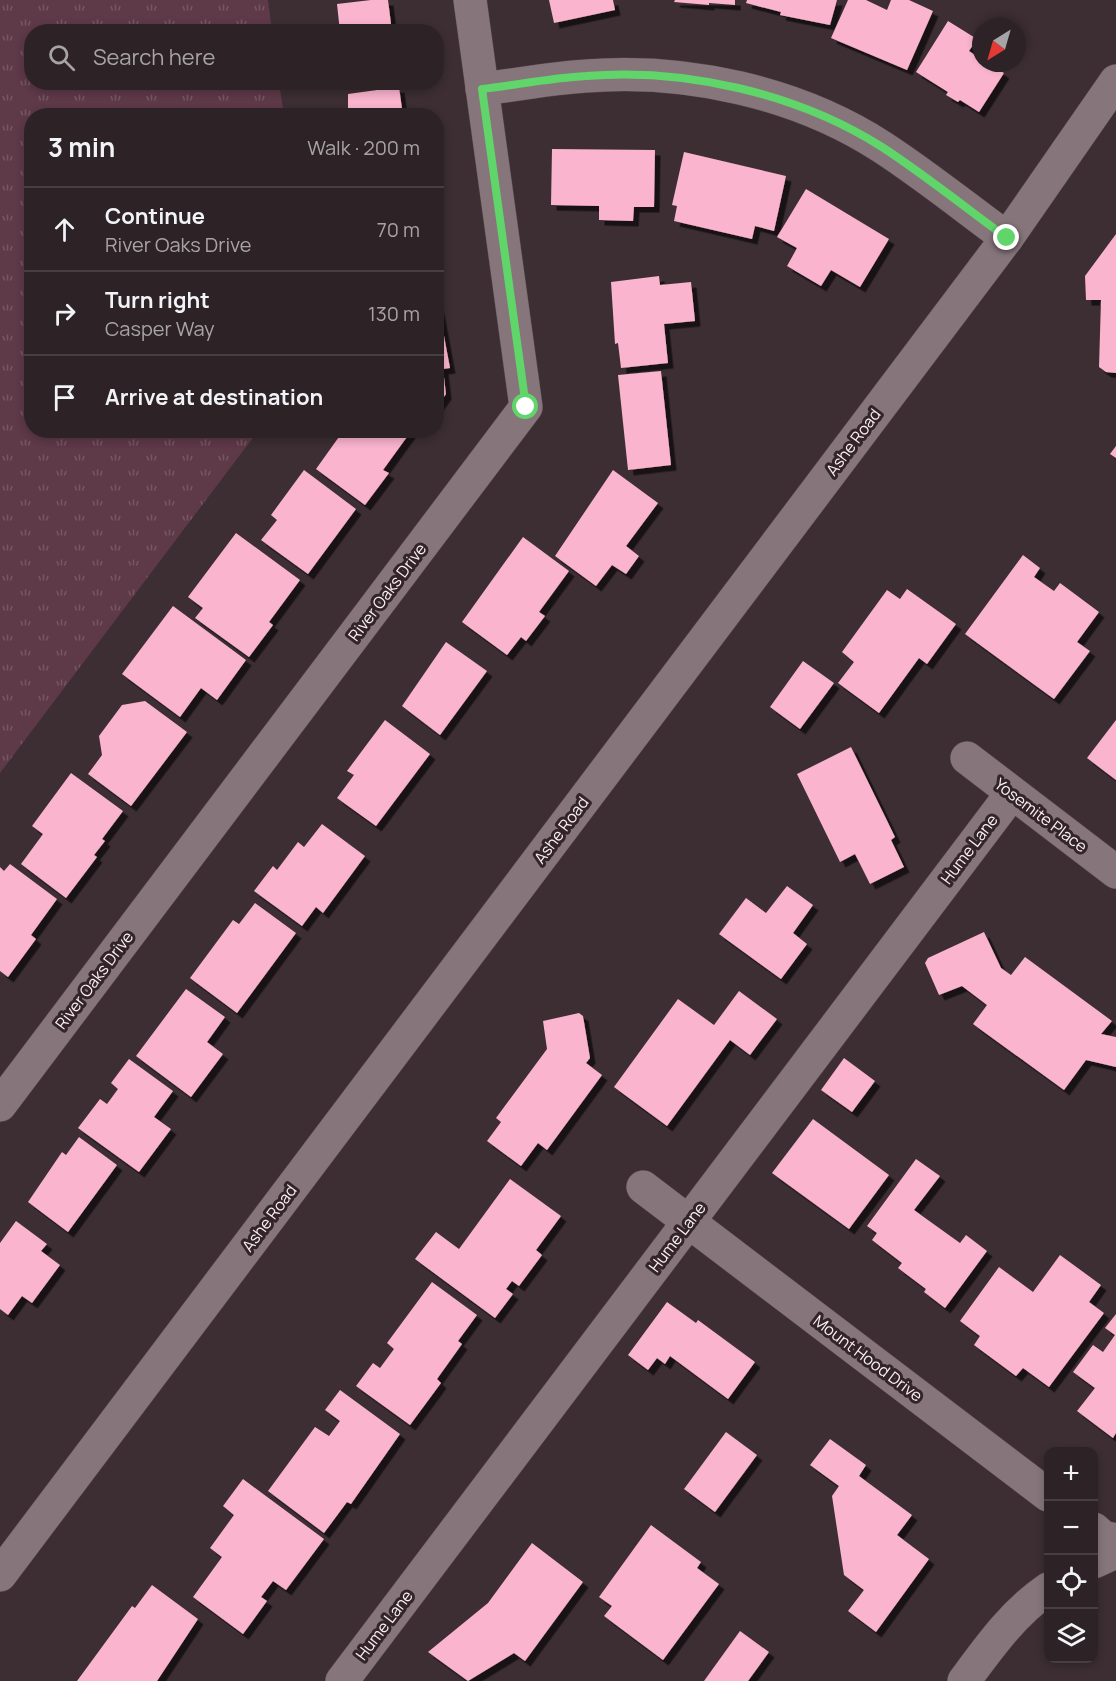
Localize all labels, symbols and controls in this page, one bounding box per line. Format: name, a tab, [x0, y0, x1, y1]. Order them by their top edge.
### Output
north arrow	[972, 18, 1026, 72]
search box	[24, 24, 444, 90]
icon: search	[45, 41, 78, 74]
text: Search here	[93, 42, 215, 72]
text: 3 min	[48, 129, 115, 165]
text: Walk · 200 m	[307, 134, 420, 161]
text: Continue	[105, 201, 205, 231]
icon: ahead	[48, 213, 81, 246]
text: 70 m	[377, 216, 420, 243]
route end	[993, 224, 1019, 250]
text: River Oaks Drive	[105, 231, 252, 258]
text: Turn right	[105, 285, 210, 315]
icon: right	[48, 297, 81, 330]
text: 130 m	[368, 300, 420, 327]
text: Casper Way	[105, 315, 215, 342]
icon: arrive	[48, 381, 81, 414]
text: Arrive at destination	[105, 382, 323, 412]
route start	[512, 393, 538, 419]
street label: Ashe Road	[821, 404, 885, 480]
street label: River Oaks Drive	[343, 539, 431, 645]
street label: Yosemite Place	[990, 773, 1092, 857]
street label: Ashe Road	[529, 792, 593, 868]
street label: Hume Lane	[935, 809, 1003, 889]
street label: River Oaks Drive	[50, 927, 138, 1033]
street label: Ashe Road	[237, 1180, 301, 1256]
street label: Hume Lane	[643, 1197, 711, 1277]
street label: Mount Hood Drive	[809, 1310, 927, 1406]
map controls	[1044, 1447, 1098, 1663]
button: +	[1044, 1447, 1098, 1501]
button: −	[1044, 1501, 1098, 1555]
button: locate	[1044, 1555, 1098, 1609]
street label: Hume Lane	[350, 1585, 418, 1665]
button: layers	[1044, 1609, 1098, 1663]

